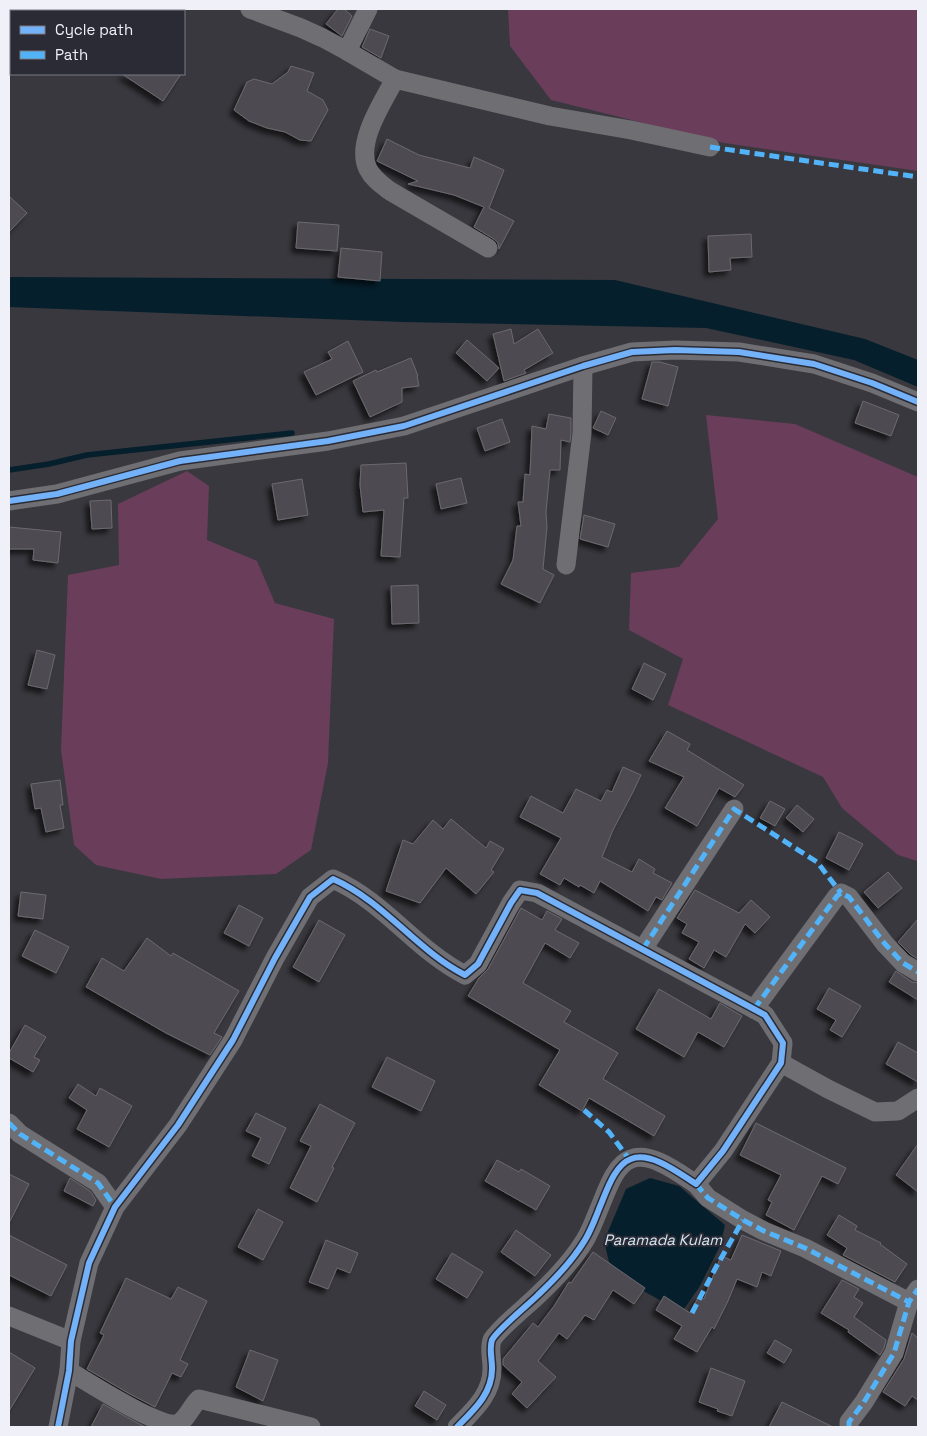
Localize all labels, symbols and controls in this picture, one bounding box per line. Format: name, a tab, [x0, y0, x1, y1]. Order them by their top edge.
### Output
legend	[10, 10, 185, 75]
text: Cycle path	[55, 20, 133, 39]
text: Path	[55, 45, 88, 64]
water label: Paramada Kulam	[604, 1230, 723, 1249]

